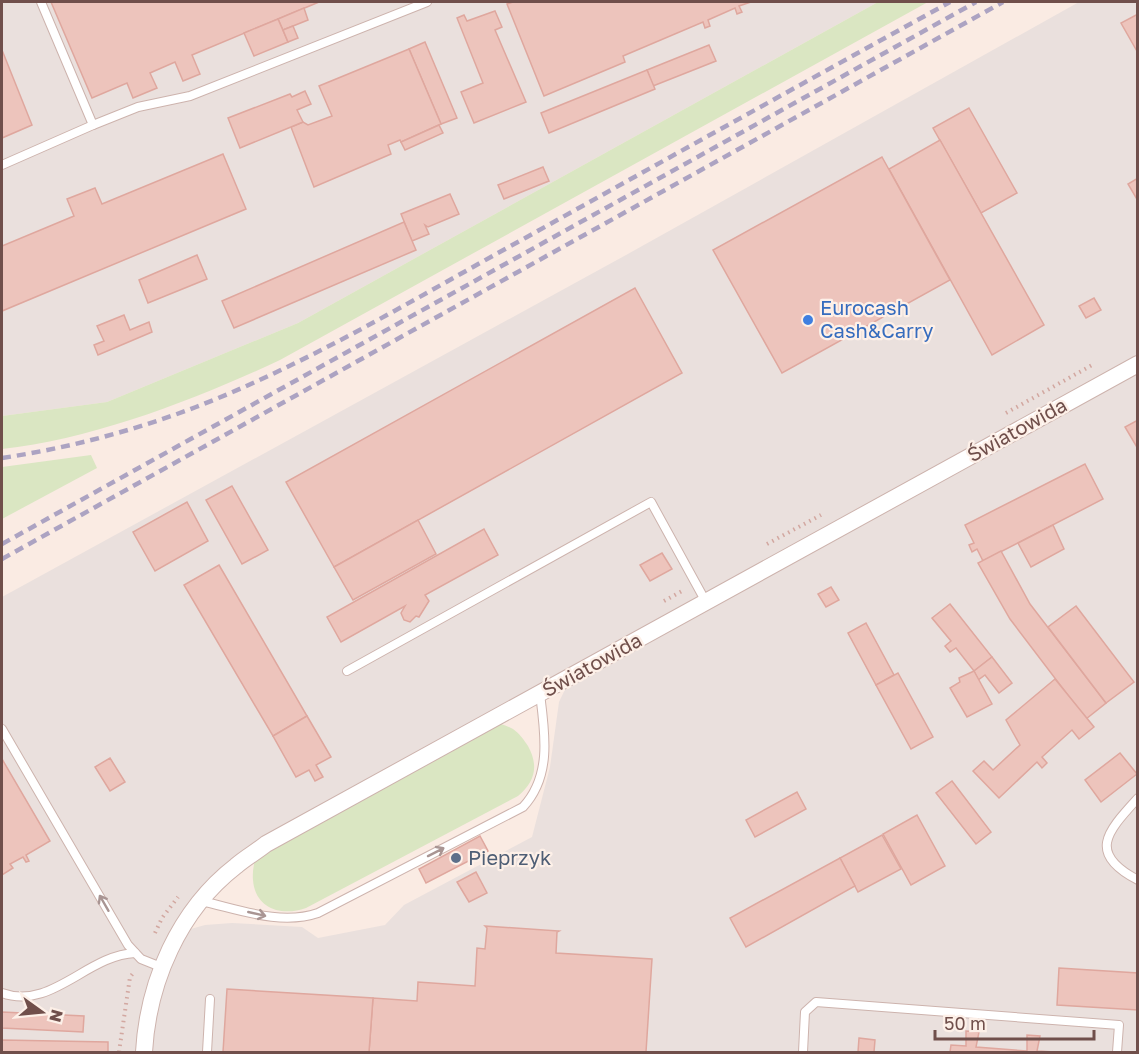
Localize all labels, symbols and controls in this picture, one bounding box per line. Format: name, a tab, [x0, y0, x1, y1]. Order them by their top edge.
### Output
place label: Eurocash Cash&Carry	[820, 295, 934, 342]
marker: Eurocash Cash&Carry	[801, 313, 815, 327]
street label: Światowida	[962, 392, 1071, 466]
street label: Światowida	[537, 627, 646, 701]
one-way arrow	[427, 845, 445, 857]
place label: Pieprzyk	[468, 845, 551, 869]
marker: Pieprzyk	[449, 851, 463, 865]
one-way arrow	[97, 895, 109, 912]
one-way arrow	[248, 908, 267, 920]
north arrow	[12, 982, 72, 1042]
scale bar	[935, 1003, 1094, 1041]
text: N	[45, 1007, 68, 1024]
text: 50 m	[944, 1012, 986, 1034]

